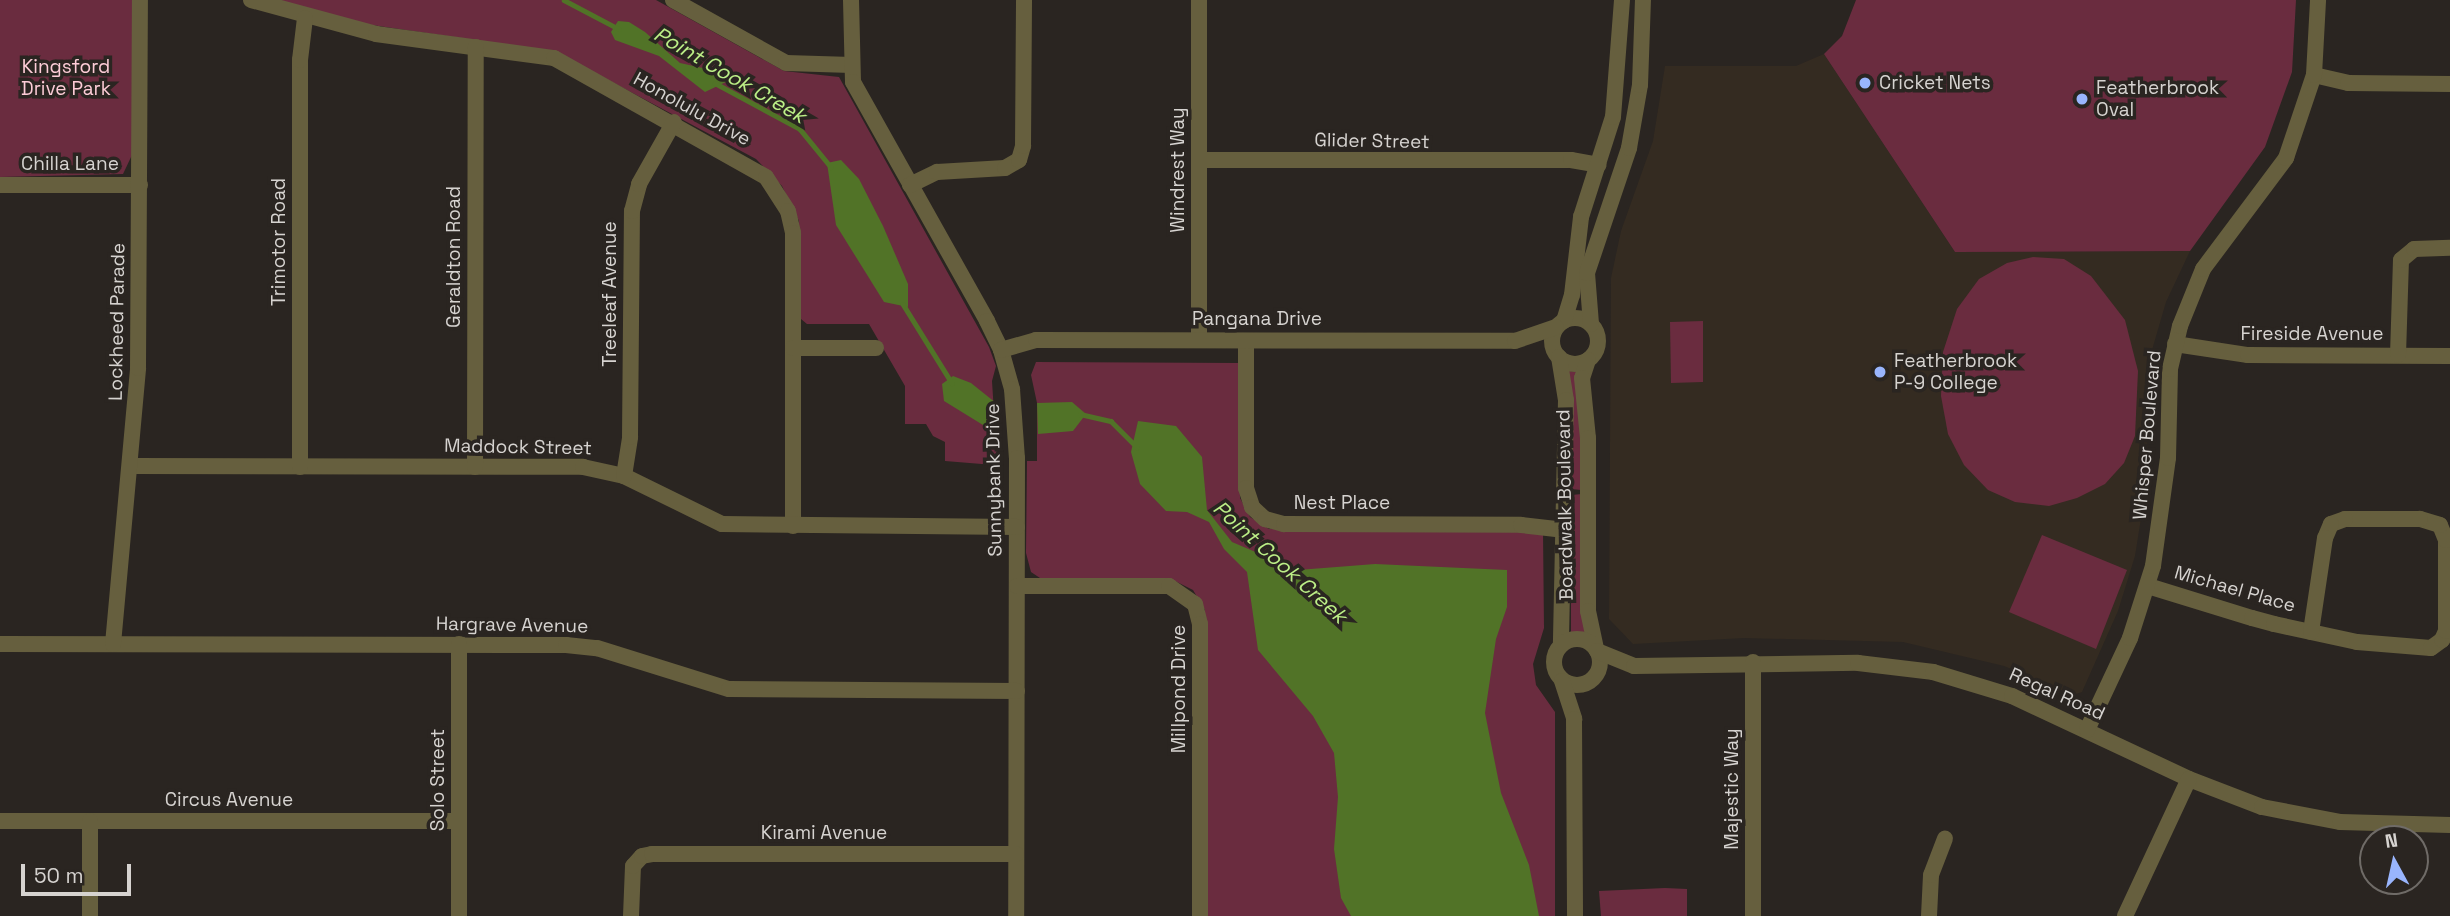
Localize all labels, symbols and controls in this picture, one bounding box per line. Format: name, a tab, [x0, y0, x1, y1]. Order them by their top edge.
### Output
water label: Point Cook Creek	[650, 21, 810, 129]
park label: Kingsford Drive Park	[21, 56, 111, 100]
street label: Honolulu Drive	[629, 67, 755, 151]
place label: Cricket Nets	[1879, 72, 1991, 94]
marker: Cricket Nets	[1857, 75, 1873, 91]
place label: Featherbrook Oval	[2096, 77, 2219, 121]
marker: Featherbrook Oval	[2074, 91, 2090, 107]
street label: Windrest Way	[1167, 107, 1189, 233]
street label: Glider Street	[1314, 129, 1430, 153]
street label: Chilla Lane	[21, 153, 119, 175]
street label: Trimotor Road	[268, 178, 290, 306]
street label: Geraldton Road	[443, 186, 465, 328]
street label: Treeleaf Avenue	[599, 221, 621, 367]
street label: Lockheed Parade	[104, 243, 130, 401]
street label: Pangana Drive	[1192, 308, 1322, 330]
street label: Fireside Avenue	[2240, 323, 2384, 345]
street label: Whisper Boulevard	[2128, 349, 2166, 521]
place label: Featherbrook P-9 College	[1894, 350, 2017, 394]
marker: Featherbrook P-9 College	[1872, 364, 1888, 380]
street label: Sunnybank Drive	[981, 403, 1007, 557]
street label: Boardwalk Boulevard	[1552, 409, 1578, 601]
street label: Maddock Street	[444, 434, 592, 460]
street label: Nest Place	[1294, 492, 1390, 514]
water label: Point Cook Creek	[1208, 495, 1352, 629]
street label: Michael Place	[2172, 561, 2298, 617]
street label: Hargrave Avenue	[435, 612, 589, 638]
street label: Millpond Drive	[1168, 625, 1190, 753]
street label: Regal Road	[2006, 663, 2108, 725]
street label: Majestic Way	[1721, 728, 1743, 850]
street label: Solo Street	[427, 729, 449, 831]
street label: Circus Avenue	[165, 789, 293, 811]
street label: Kirami Avenue	[761, 822, 887, 844]
north arrow	[2359, 825, 2429, 895]
text: N	[2383, 827, 2399, 854]
scale bar	[24, 850, 135, 894]
text: 50 m	[34, 862, 84, 889]

